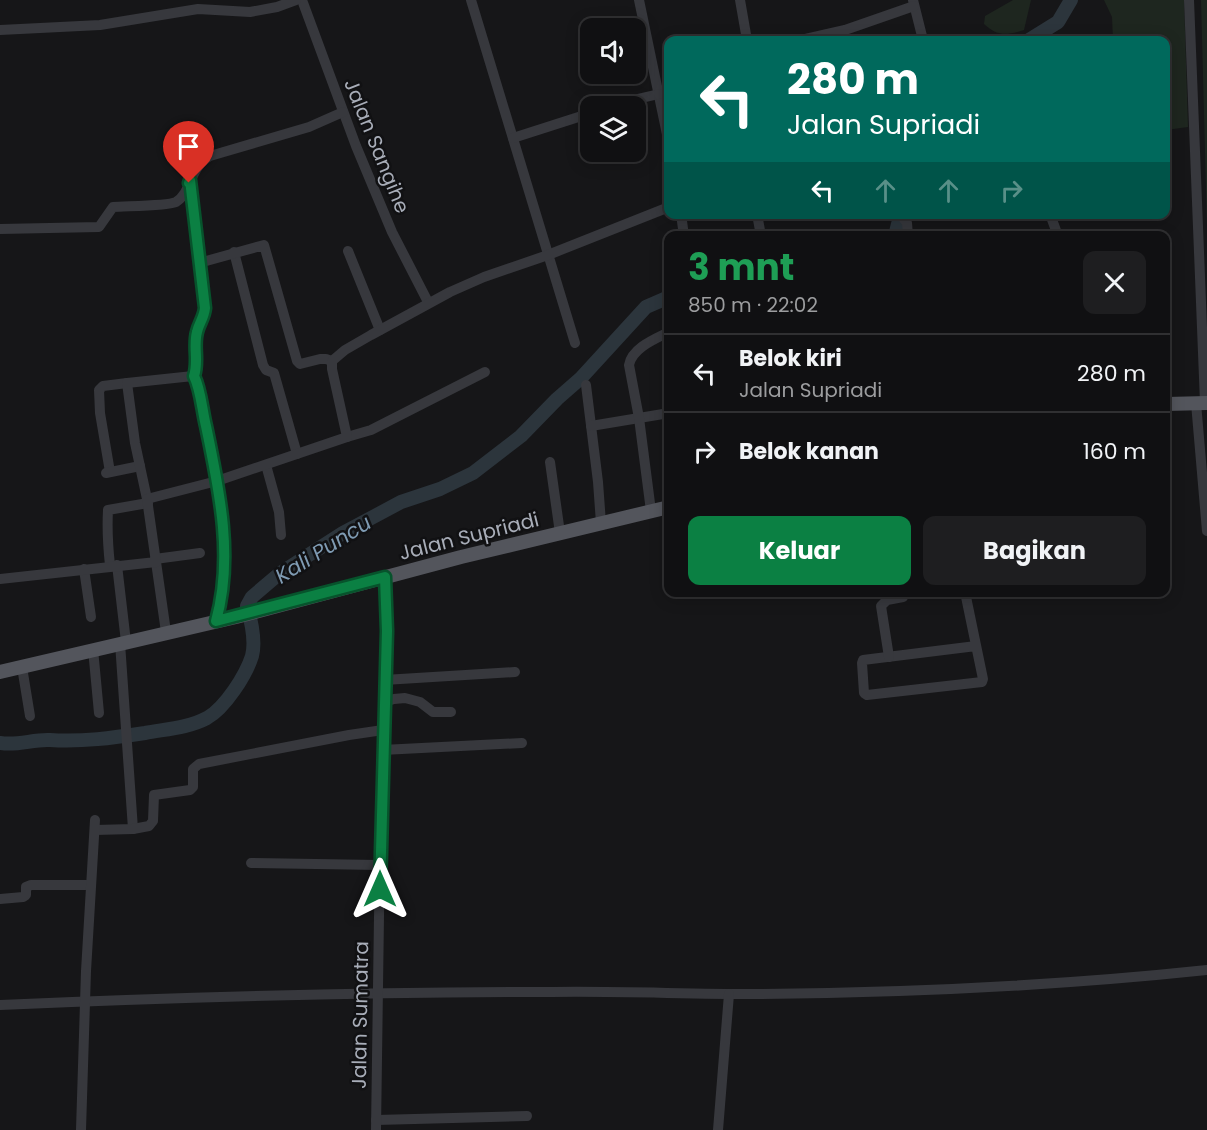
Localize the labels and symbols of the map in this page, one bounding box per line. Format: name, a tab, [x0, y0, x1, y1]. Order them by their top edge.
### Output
street label: Jalan Sangihe	[337, 75, 417, 217]
pin	[163, 121, 214, 183]
street label: Jalan Supriadi	[396, 505, 542, 567]
water label: Kali Puncu	[269, 508, 377, 590]
position arrow	[348, 857, 412, 921]
street label: Jalan Sumatra	[345, 941, 375, 1089]

